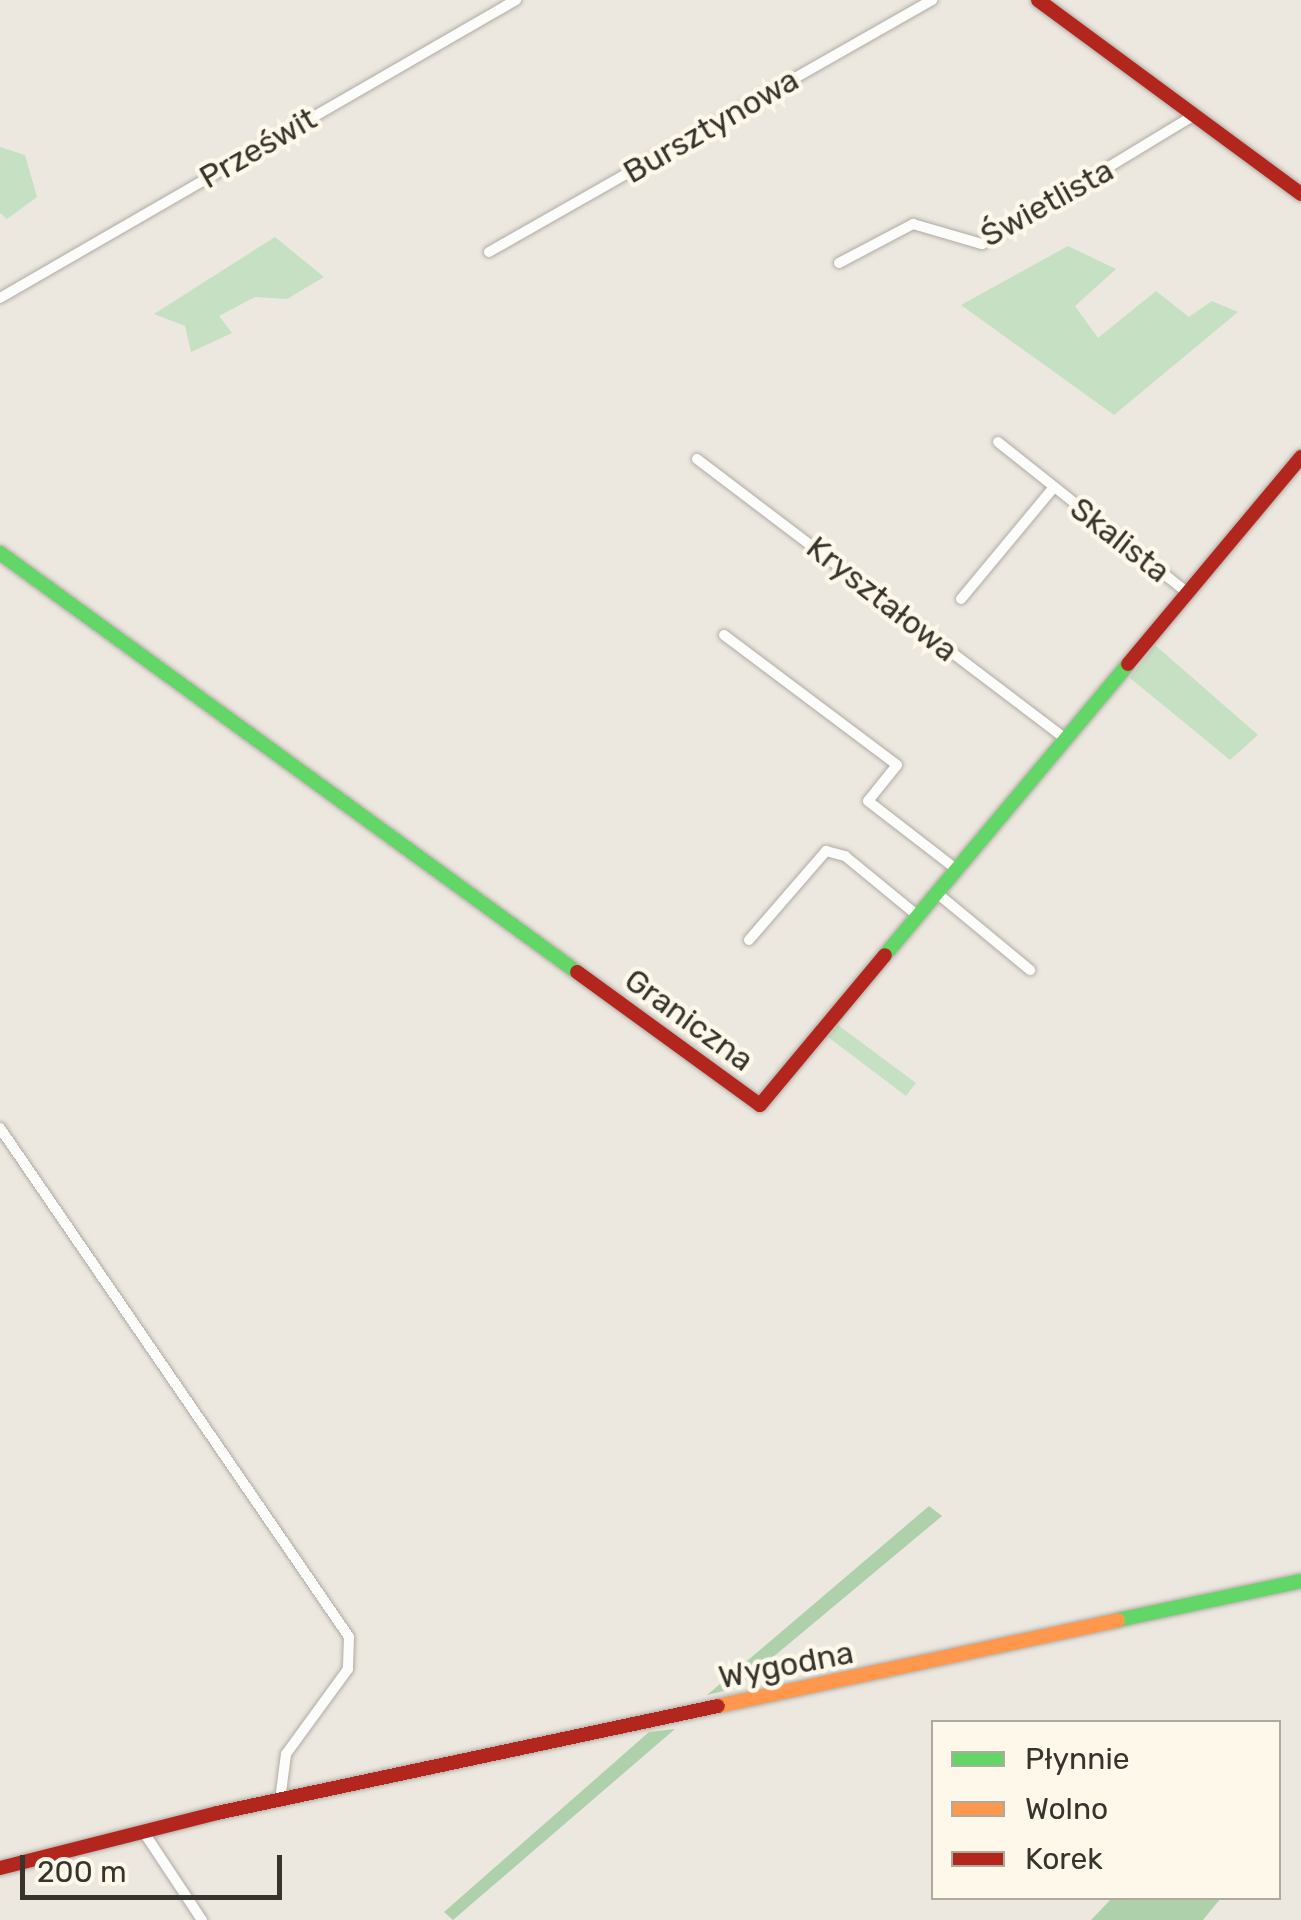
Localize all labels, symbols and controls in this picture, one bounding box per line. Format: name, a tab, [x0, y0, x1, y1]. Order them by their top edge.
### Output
street label: Bursztynowa	[617, 60, 805, 192]
street label: Prześwit	[193, 99, 323, 197]
street label: Świetlista	[974, 151, 1120, 255]
street label: Skalista	[1063, 489, 1177, 591]
street label: Kryształowa	[799, 528, 965, 670]
street label: Graniczna	[617, 961, 761, 1079]
street label: Wygodna	[715, 1633, 857, 1697]
legend	[931, 1720, 1281, 1900]
text: Płynnie	[1025, 1741, 1130, 1777]
text: Wolno	[1025, 1791, 1108, 1827]
scale bar	[25, 1835, 288, 1897]
text: Korek	[1025, 1841, 1103, 1877]
text: 200 m	[37, 1854, 127, 1890]

